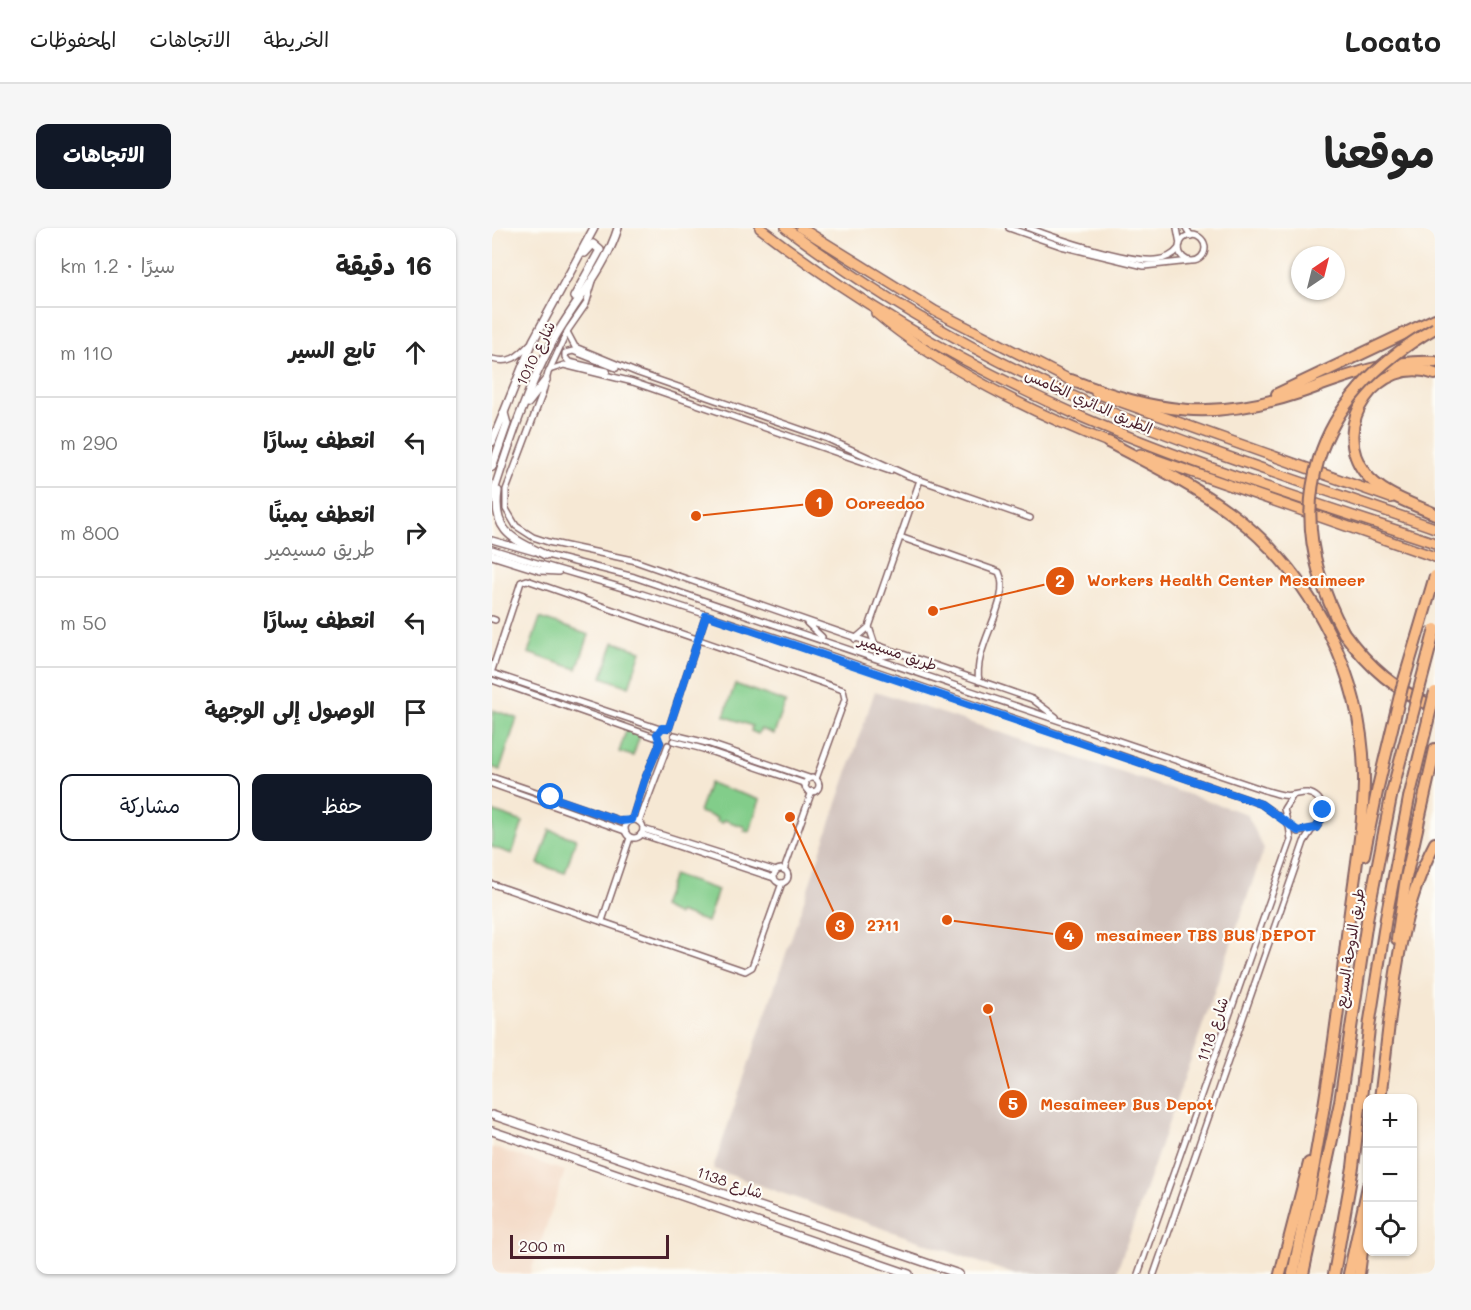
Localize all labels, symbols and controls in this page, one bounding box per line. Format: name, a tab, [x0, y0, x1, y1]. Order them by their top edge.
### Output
text: Locato	[1344, 23, 1441, 59]
text: المحفوظات	[30, 25, 116, 52]
text: الاتجاهات	[149, 25, 231, 52]
text: الخريطة	[264, 25, 329, 52]
button: الاتجاهات	[36, 124, 171, 189]
text: موقعنا	[1324, 124, 1435, 179]
north arrow	[1291, 246, 1345, 300]
text: 16 دقيقة	[335, 248, 432, 282]
text: سيرًا · 1.2 km	[60, 252, 175, 278]
street label: شارع 1010	[511, 318, 560, 389]
text: تابع السير	[289, 335, 375, 364]
icon: ahead	[399, 336, 432, 369]
text: 110 m	[60, 339, 113, 365]
street label: الطريق الدائري الخامس	[1021, 364, 1156, 440]
text: انعطف يسارًا	[263, 425, 375, 454]
icon: left	[399, 426, 432, 459]
text: 290 m	[60, 429, 118, 455]
callout: Ooreedoo	[804, 486, 937, 520]
text: 1	[815, 490, 823, 514]
text: Ooreedoo	[845, 492, 925, 513]
text: انعطف يمينًا	[269, 499, 375, 528]
icon: right	[399, 516, 432, 549]
text: 800 m	[60, 519, 119, 545]
text: طريق مسيمير	[266, 535, 375, 561]
callout: Workers Health Center Mesaimeer	[1045, 564, 1377, 598]
text: 2	[1055, 568, 1065, 592]
text: Workers Health Center Mesaimeer	[1087, 569, 1365, 590]
text: انعطف يسارًا	[263, 605, 375, 634]
icon: left	[399, 606, 432, 639]
text: 50 m	[60, 609, 106, 635]
street label: طريق مسيمير	[854, 629, 940, 675]
text: الوصول إلى الوجهة	[204, 695, 375, 724]
icon: arrive	[399, 696, 432, 729]
button: مشاركة	[60, 774, 240, 841]
button: حفظ	[252, 774, 432, 841]
route start	[537, 783, 563, 809]
route end	[1309, 796, 1335, 822]
street label: طريق الدوحة السريع	[1330, 887, 1370, 1010]
callout: 2711	[825, 909, 911, 943]
text: 3	[835, 913, 846, 937]
text: 2711	[867, 914, 899, 935]
callout: mesaimeer TBS BUS DEPOT	[1054, 919, 1328, 953]
text: 4	[1063, 923, 1075, 947]
text: mesaimeer TBS BUS DEPOT	[1096, 924, 1316, 945]
street label: شارع 1118	[1192, 994, 1233, 1064]
callout: Mesaimeer Bus Depot	[998, 1087, 1226, 1121]
text: 5	[1008, 1091, 1018, 1115]
text: Mesaimeer Bus Depot	[1040, 1093, 1214, 1114]
map controls	[1363, 1094, 1417, 1256]
button: +	[1363, 1094, 1417, 1148]
button: −	[1363, 1148, 1417, 1202]
street label: شارع 1138	[694, 1161, 766, 1204]
button: locate	[1363, 1202, 1417, 1256]
scale bar	[510, 1232, 669, 1260]
text: 200 m	[519, 1235, 566, 1256]

